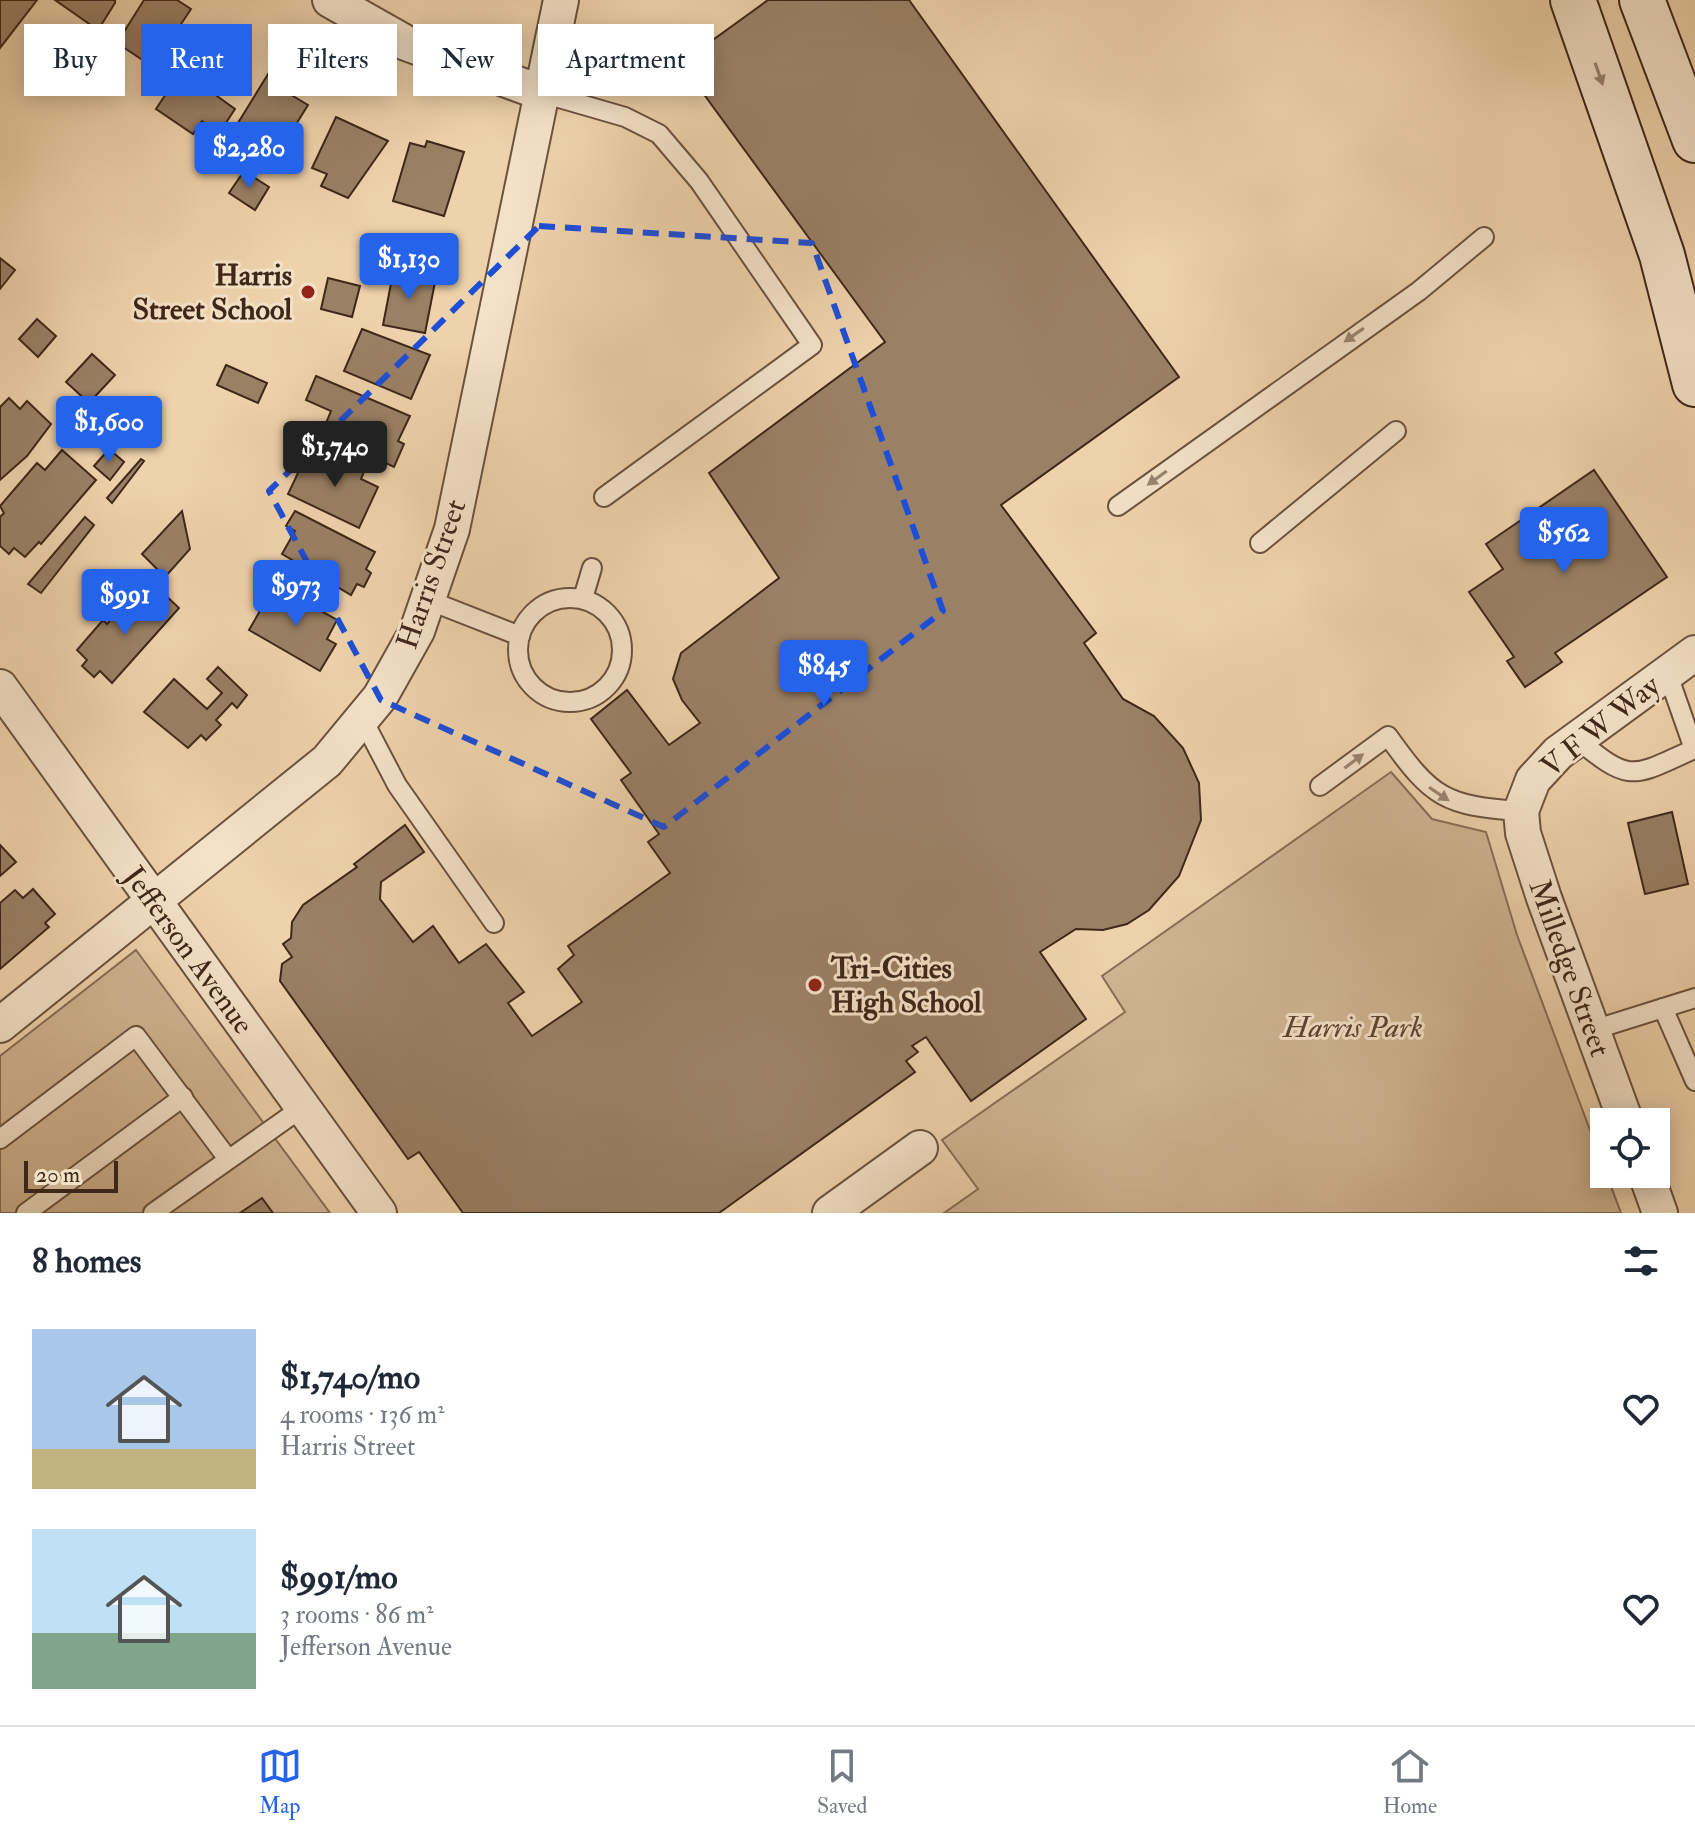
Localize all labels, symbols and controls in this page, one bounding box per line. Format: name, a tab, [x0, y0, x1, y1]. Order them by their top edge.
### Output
chip: Buy	[24, 24, 125, 96]
chip: Rent	[141, 24, 252, 96]
chip: Filters	[268, 24, 397, 96]
chip: New	[413, 24, 522, 96]
chip: Apartment	[538, 24, 714, 96]
one-way arrow	[1593, 62, 1605, 86]
pin: $2,280	[184, 122, 314, 190]
text: $2,280	[213, 132, 285, 164]
pin: $1,130	[344, 233, 474, 301]
text: $1,130	[378, 243, 440, 275]
place label: Harris Street School	[132, 257, 292, 328]
marker: Harris Street School	[299, 283, 317, 301]
one-way arrow	[1344, 327, 1365, 342]
pin: $1,600	[44, 396, 174, 464]
text: $1,600	[74, 406, 144, 438]
pin: $1,740	[270, 421, 400, 489]
text: $1,740	[301, 431, 369, 463]
one-way arrow	[1147, 469, 1167, 485]
street label: Harris Street	[389, 494, 474, 654]
pin: $562	[1517, 507, 1611, 575]
text: $562	[1538, 517, 1590, 549]
pin: $973	[249, 560, 343, 628]
pin: $991	[78, 569, 172, 637]
text: $973	[271, 570, 321, 602]
text: $991	[100, 579, 150, 611]
pin: $845	[777, 640, 871, 708]
text: $845	[798, 650, 850, 682]
street label: V F W Way	[1533, 667, 1668, 786]
one-way arrow	[1343, 753, 1365, 769]
one-way arrow	[1429, 786, 1450, 801]
street label: Jefferson Avenue	[115, 858, 262, 1041]
street label: Milledge Street	[1520, 875, 1619, 1062]
place label: Tri-Cities High School	[830, 950, 982, 1021]
marker: Tri-Cities High School	[806, 976, 824, 994]
park label: Harris Park	[1281, 1009, 1423, 1046]
map controls	[1590, 1108, 1670, 1188]
button: locate	[1590, 1108, 1670, 1188]
scale bar	[24, 1157, 118, 1193]
text: 20 m	[36, 1161, 80, 1189]
icon: filters	[1619, 1239, 1663, 1283]
text: 8 homes	[32, 1240, 141, 1283]
text: $1,740/mo	[280, 1356, 420, 1399]
icon: home	[96, 1361, 192, 1457]
icon: heart	[1619, 1387, 1663, 1431]
text: 4 rooms · 136 m²	[280, 1399, 445, 1431]
text: Harris Street	[280, 1431, 415, 1463]
text: $991/mo	[280, 1556, 398, 1599]
icon: home	[96, 1561, 192, 1657]
icon: heart	[1619, 1587, 1663, 1631]
text: 3 rooms · 86 m²	[280, 1599, 434, 1631]
text: Jefferson Avenue	[280, 1631, 452, 1663]
tab: Map	[258, 1744, 302, 1820]
tab: Saved	[817, 1744, 867, 1820]
tab: Home	[1383, 1744, 1437, 1820]

